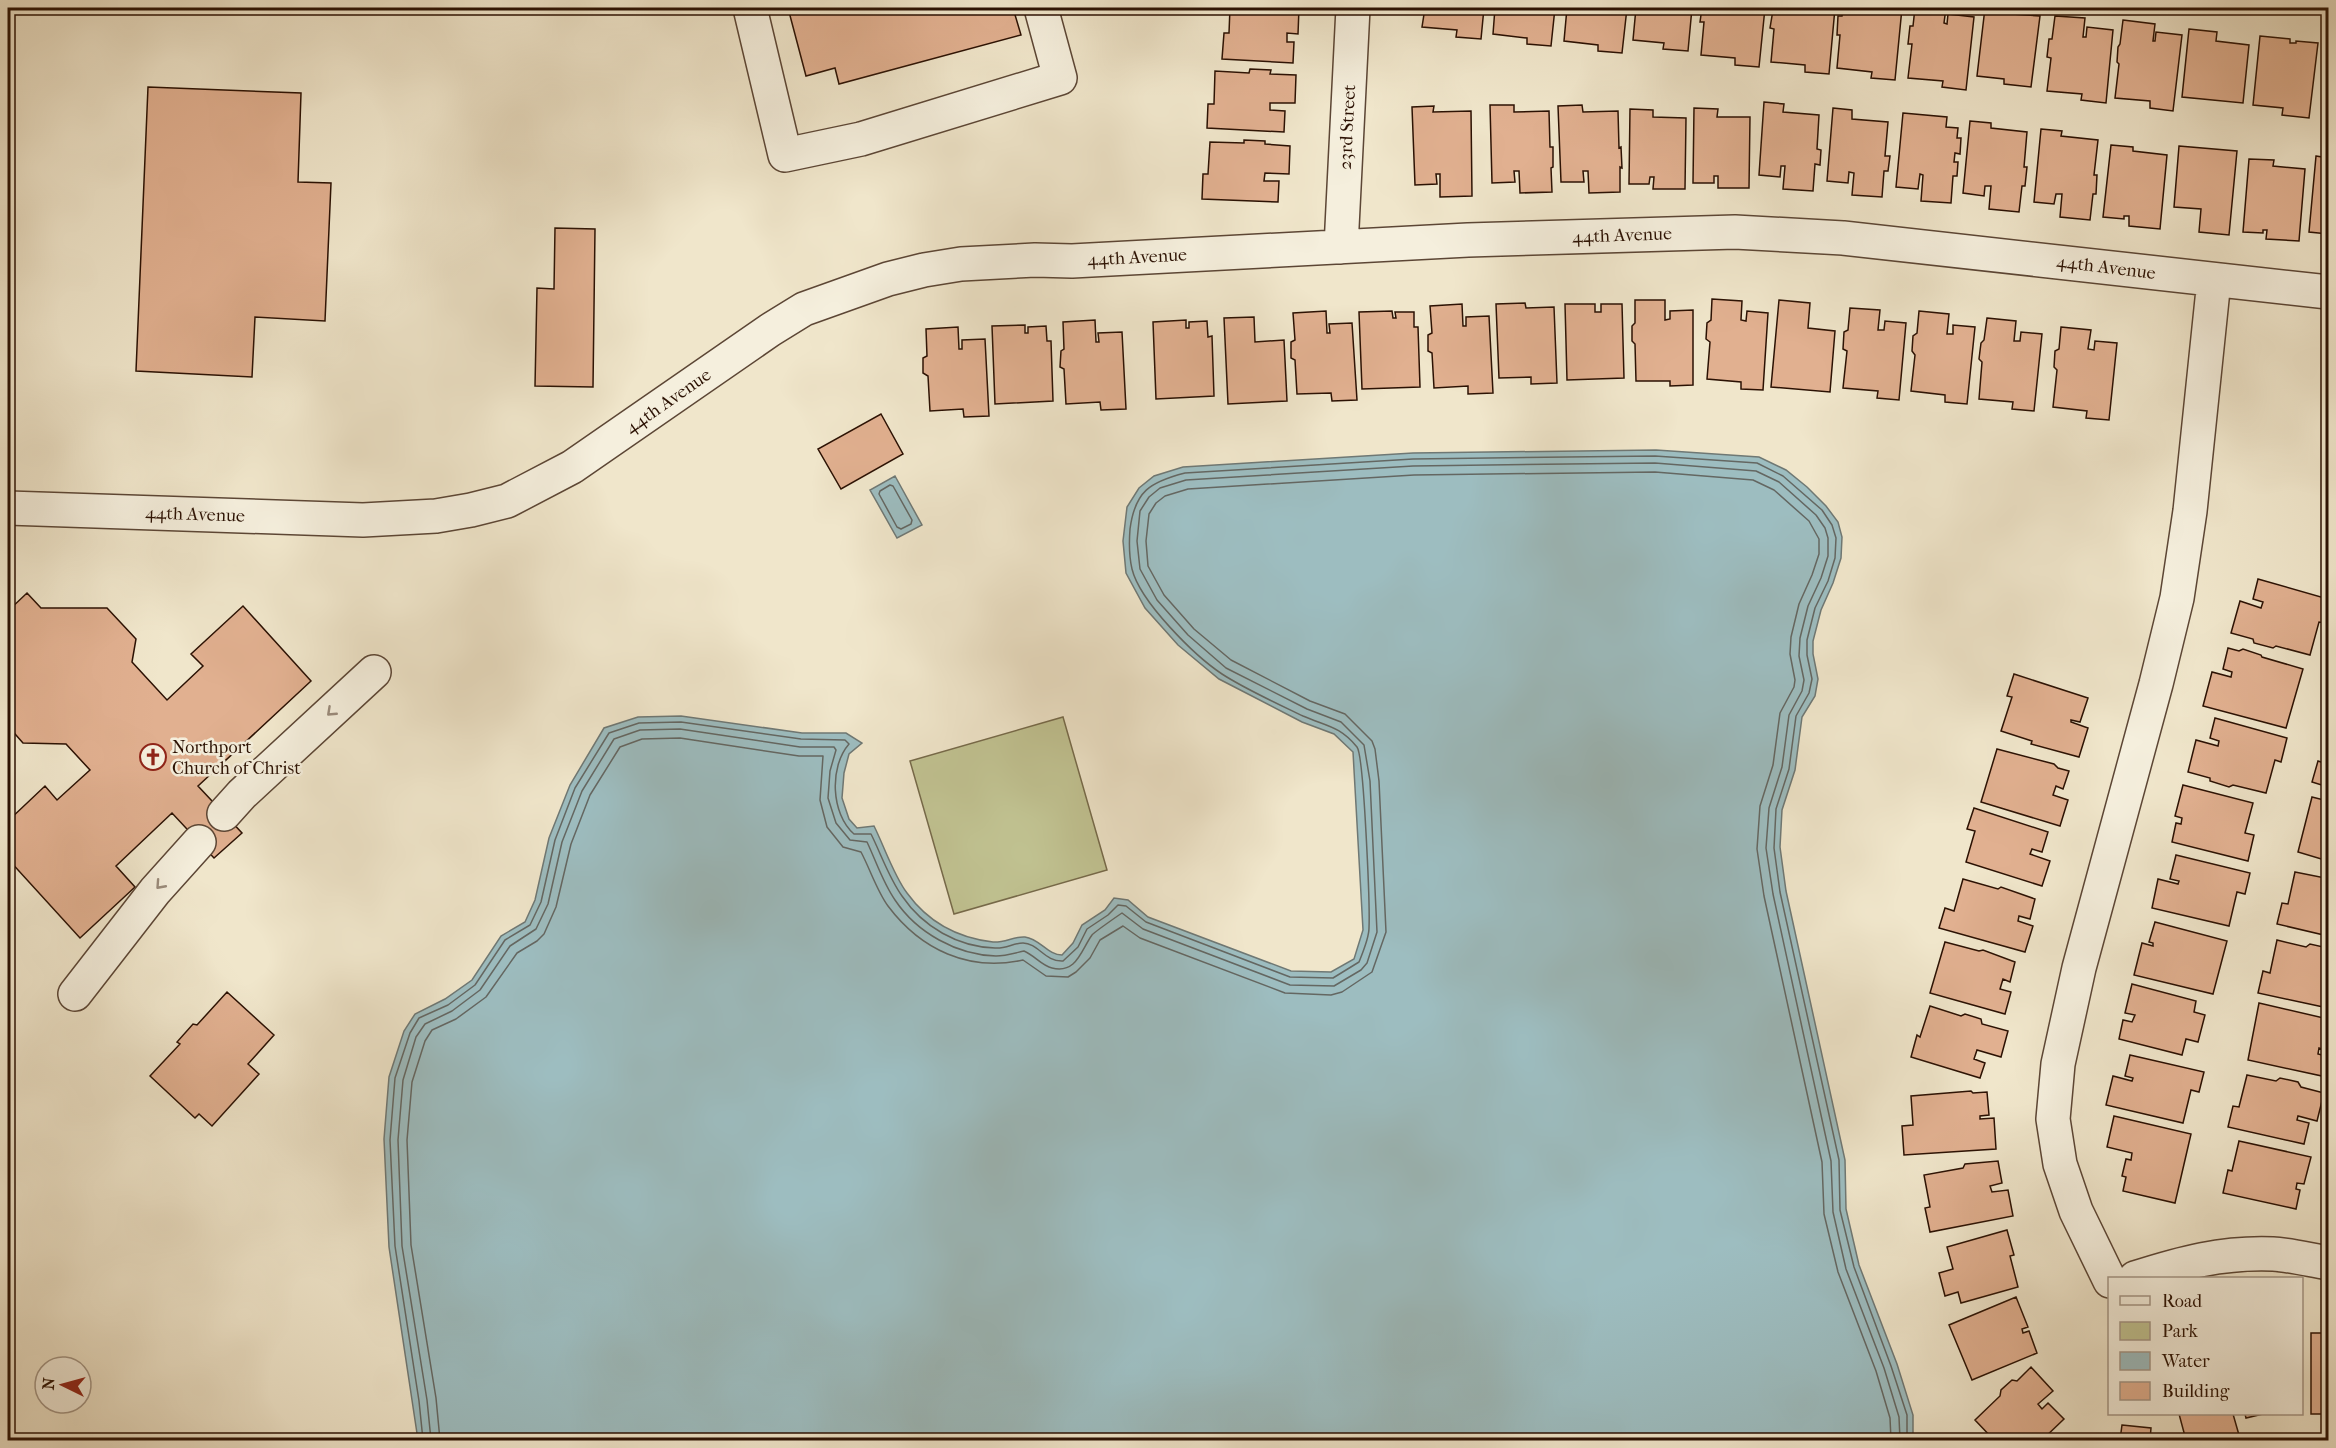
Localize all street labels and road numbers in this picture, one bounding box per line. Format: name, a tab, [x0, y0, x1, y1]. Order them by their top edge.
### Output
street label: 23rd Street	[1335, 83, 1360, 170]
street label: 44th Avenue	[1572, 223, 1672, 248]
street label: 44th Avenue	[1087, 244, 1188, 271]
street label: 44th Avenue	[2055, 251, 2157, 284]
street label: 44th Avenue	[621, 364, 715, 439]
street label: 44th Avenue	[145, 502, 245, 527]

